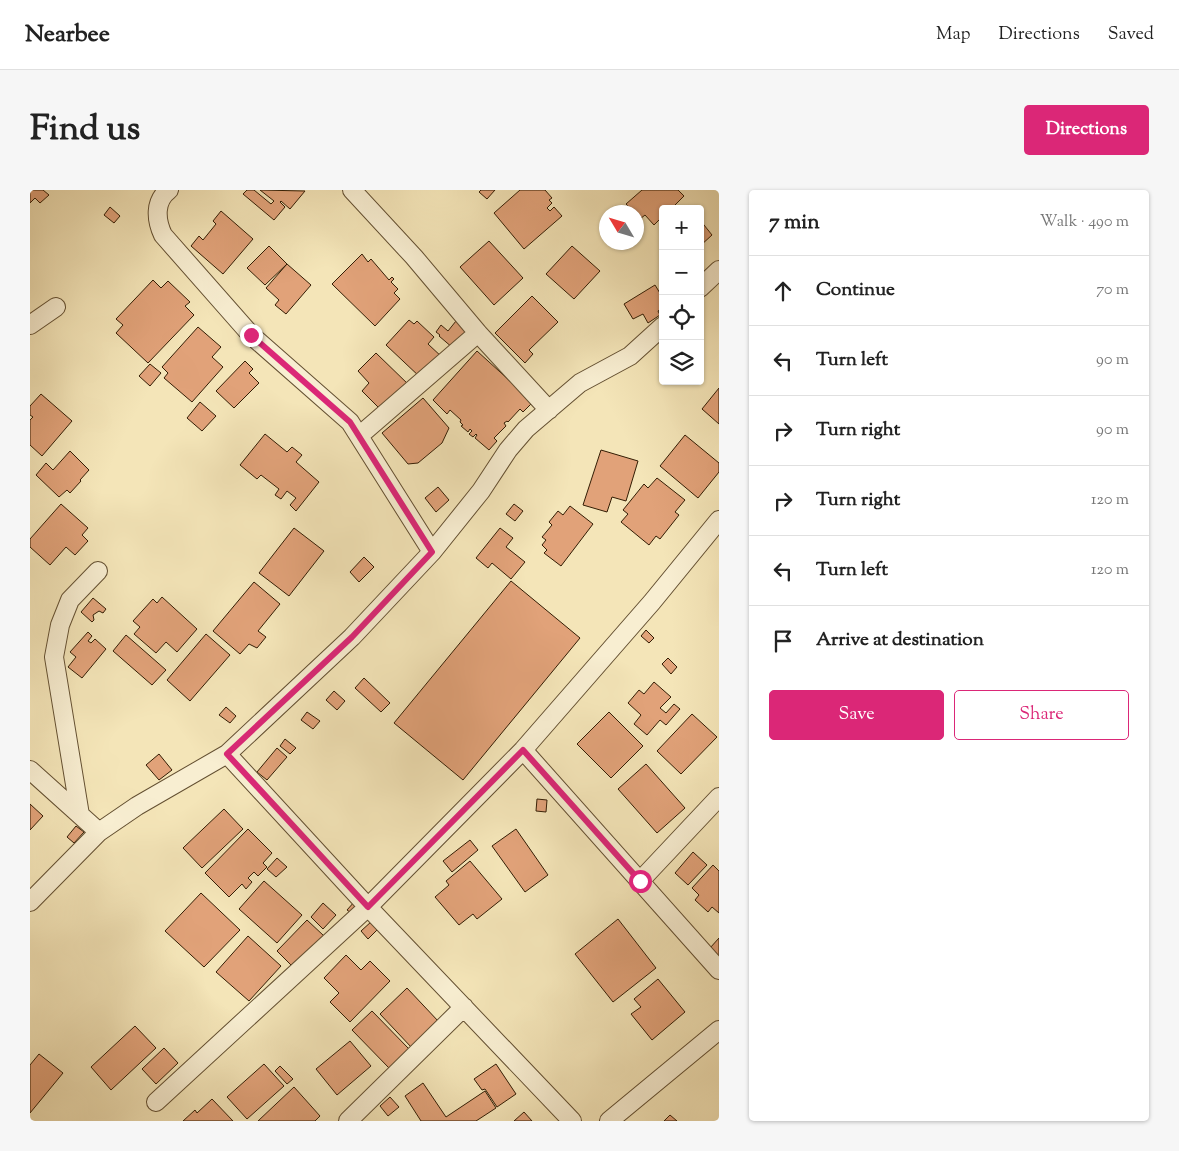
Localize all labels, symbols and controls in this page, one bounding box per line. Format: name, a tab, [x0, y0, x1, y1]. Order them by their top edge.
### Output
text: Nearbee	[25, 18, 110, 52]
text: Map	[936, 22, 971, 48]
text: Directions	[999, 22, 1080, 48]
text: Saved	[1108, 22, 1154, 48]
text: Find us	[30, 105, 140, 156]
button: Directions	[1024, 105, 1149, 155]
north arrow	[599, 205, 644, 250]
map controls	[659, 205, 704, 385]
button: +	[659, 205, 704, 250]
text: 7 min	[769, 208, 820, 238]
text: Walk · 490 m	[1040, 211, 1129, 234]
button: −	[659, 250, 704, 295]
icon: ahead	[769, 277, 797, 305]
text: Continue	[816, 277, 895, 304]
text: 70 m	[1096, 279, 1129, 302]
button: locate	[659, 295, 704, 340]
route end	[240, 324, 263, 347]
button: layers	[659, 340, 704, 385]
icon: left	[769, 347, 797, 375]
text: Turn left	[816, 347, 888, 374]
text: 90 m	[1096, 349, 1129, 372]
icon: right	[769, 417, 797, 445]
text: Turn right	[816, 417, 900, 444]
text: 90 m	[1096, 419, 1129, 442]
icon: right	[769, 487, 797, 515]
text: Turn right	[816, 487, 900, 514]
text: 120 m	[1091, 489, 1129, 512]
icon: left	[769, 557, 797, 585]
text: Turn left	[816, 557, 888, 584]
text: 120 m	[1091, 559, 1129, 582]
icon: arrive	[769, 627, 797, 655]
text: Arrive at destination	[816, 627, 984, 654]
button: Save	[769, 690, 944, 740]
button: Share	[954, 690, 1129, 740]
route start	[629, 870, 652, 893]

